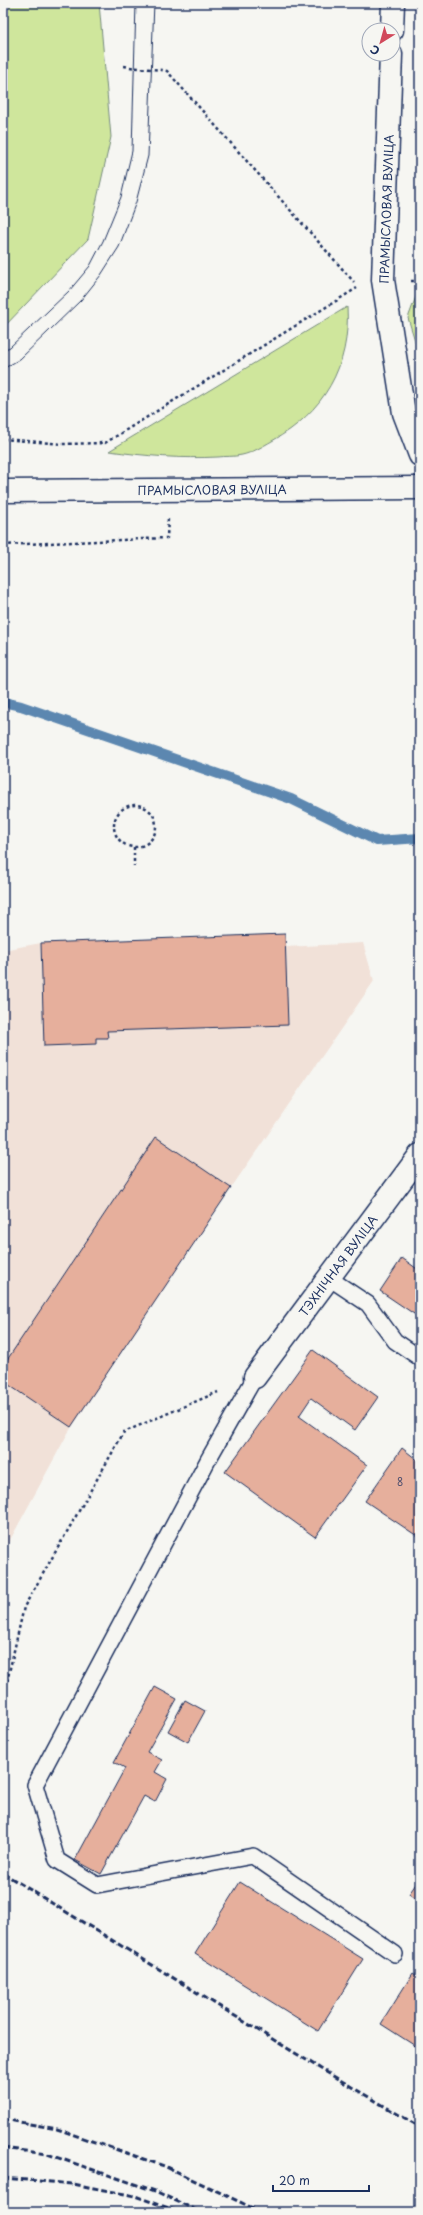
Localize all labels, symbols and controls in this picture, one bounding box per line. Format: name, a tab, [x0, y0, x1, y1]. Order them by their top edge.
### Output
north arrow	[361, 22, 401, 62]
text: С	[366, 41, 383, 60]
street label: ПРАМЫСЛОВАЯ ВУЛІЦА	[374, 134, 398, 284]
street label: ПРАМЫСЛОВАЯ ВУЛІЦА	[137, 480, 287, 499]
street label: ТЭХНІЧНАЯ ВУЛІЦА	[294, 1211, 382, 1320]
house number: 8	[397, 1474, 403, 1489]
scale bar	[273, 2167, 369, 2193]
text: 20 m	[279, 2171, 310, 2189]

